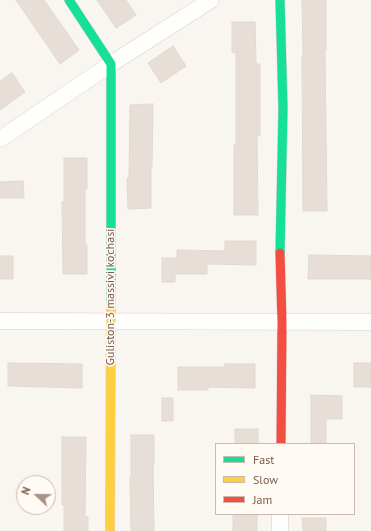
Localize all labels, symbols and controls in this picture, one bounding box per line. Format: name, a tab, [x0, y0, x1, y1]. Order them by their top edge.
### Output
street label: Guliston-3 massivi ko'chasi	[104, 229, 118, 365]
legend	[215, 443, 355, 515]
text: Fast	[253, 452, 274, 467]
text: Slow	[253, 472, 278, 487]
north arrow	[16, 475, 56, 515]
text: N	[18, 485, 34, 497]
text: Jam	[253, 492, 272, 507]

